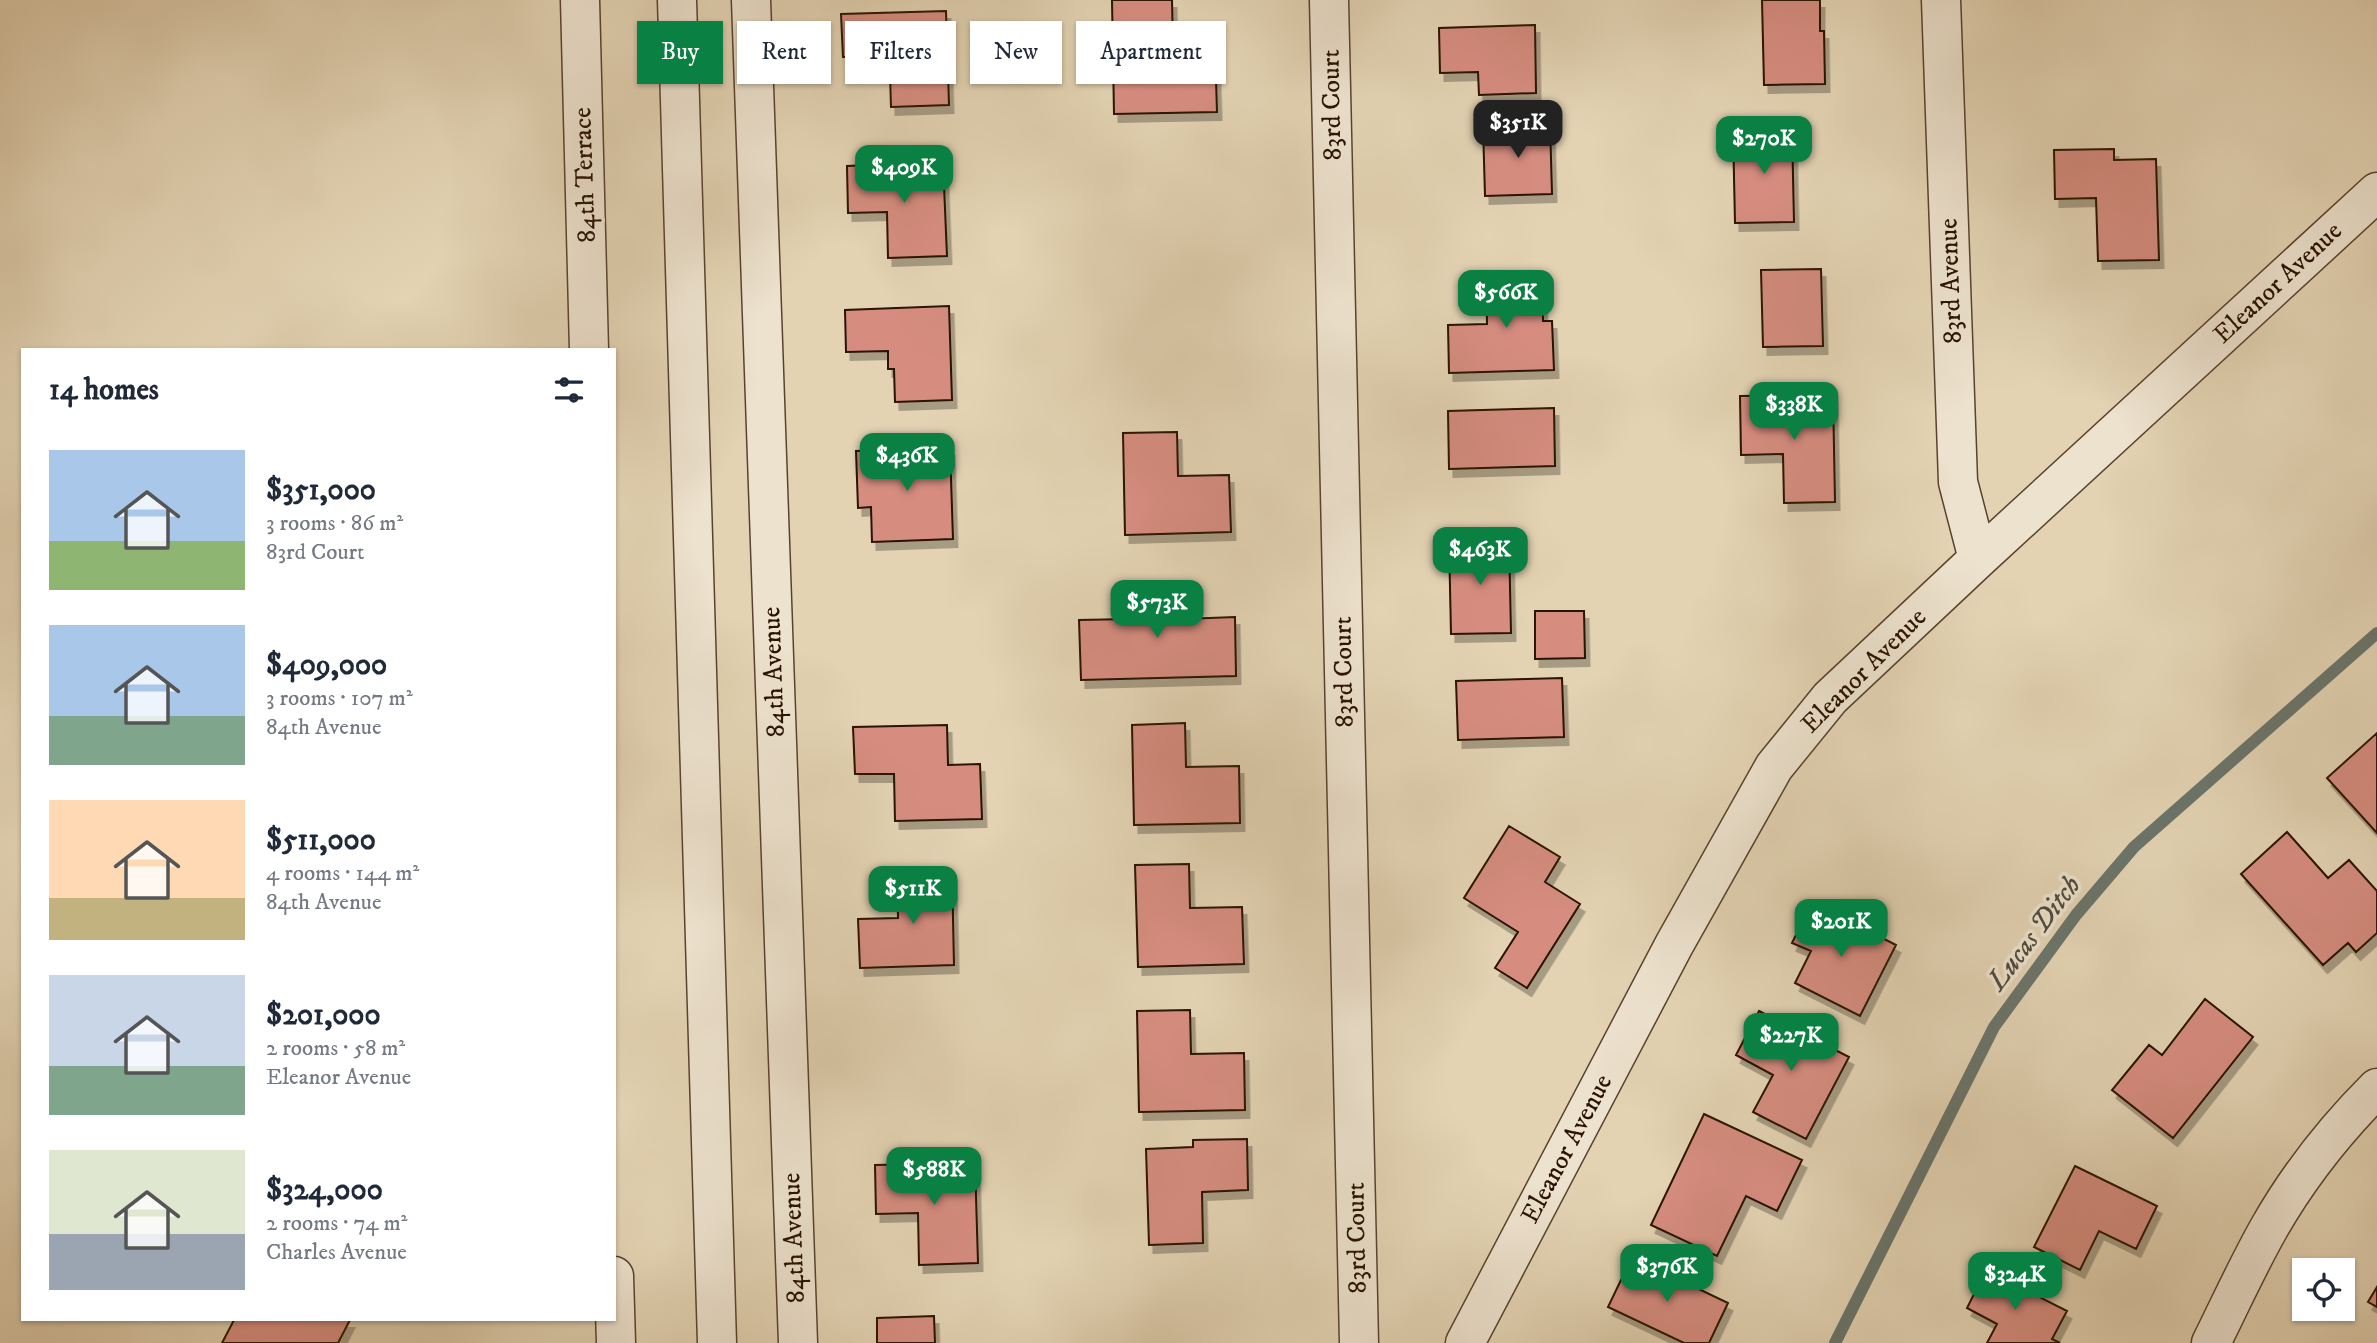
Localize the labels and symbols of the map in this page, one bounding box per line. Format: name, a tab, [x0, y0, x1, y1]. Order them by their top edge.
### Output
street label: 83rd Court	[1315, 49, 1349, 161]
pin: $351K	[1469, 100, 1567, 160]
street label: 84th Terrace	[566, 107, 604, 243]
pin: $270K	[1715, 116, 1813, 176]
pin: $409K	[855, 146, 953, 205]
street label: Eleanor Avenue	[2207, 215, 2349, 351]
street label: 83rd Avenue	[1932, 218, 1970, 344]
pin: $566K	[1457, 270, 1555, 330]
pin: $338K	[1745, 382, 1843, 442]
pin: $436K	[858, 434, 956, 493]
pin: $463K	[1431, 528, 1529, 587]
pin: $573K	[1108, 580, 1206, 640]
street label: Eleanor Avenue	[1794, 601, 1934, 741]
street label: 84th Avenue	[755, 606, 793, 738]
street label: 83rd Court	[1327, 616, 1361, 728]
pin: $511K	[864, 866, 962, 926]
water label: Lucas Ditch	[1978, 869, 2088, 999]
pin: $201K	[1792, 900, 1890, 959]
pin: $227K	[1742, 1014, 1840, 1073]
street label: Eleanor Avenue	[1514, 1069, 1620, 1229]
pin: $588K	[885, 1148, 983, 1207]
street label: 84th Avenue	[775, 1172, 813, 1304]
street label: 83rd Court	[1340, 1182, 1374, 1294]
pin: $376K	[1618, 1244, 1716, 1304]
pin: $324K	[1966, 1252, 2064, 1312]

